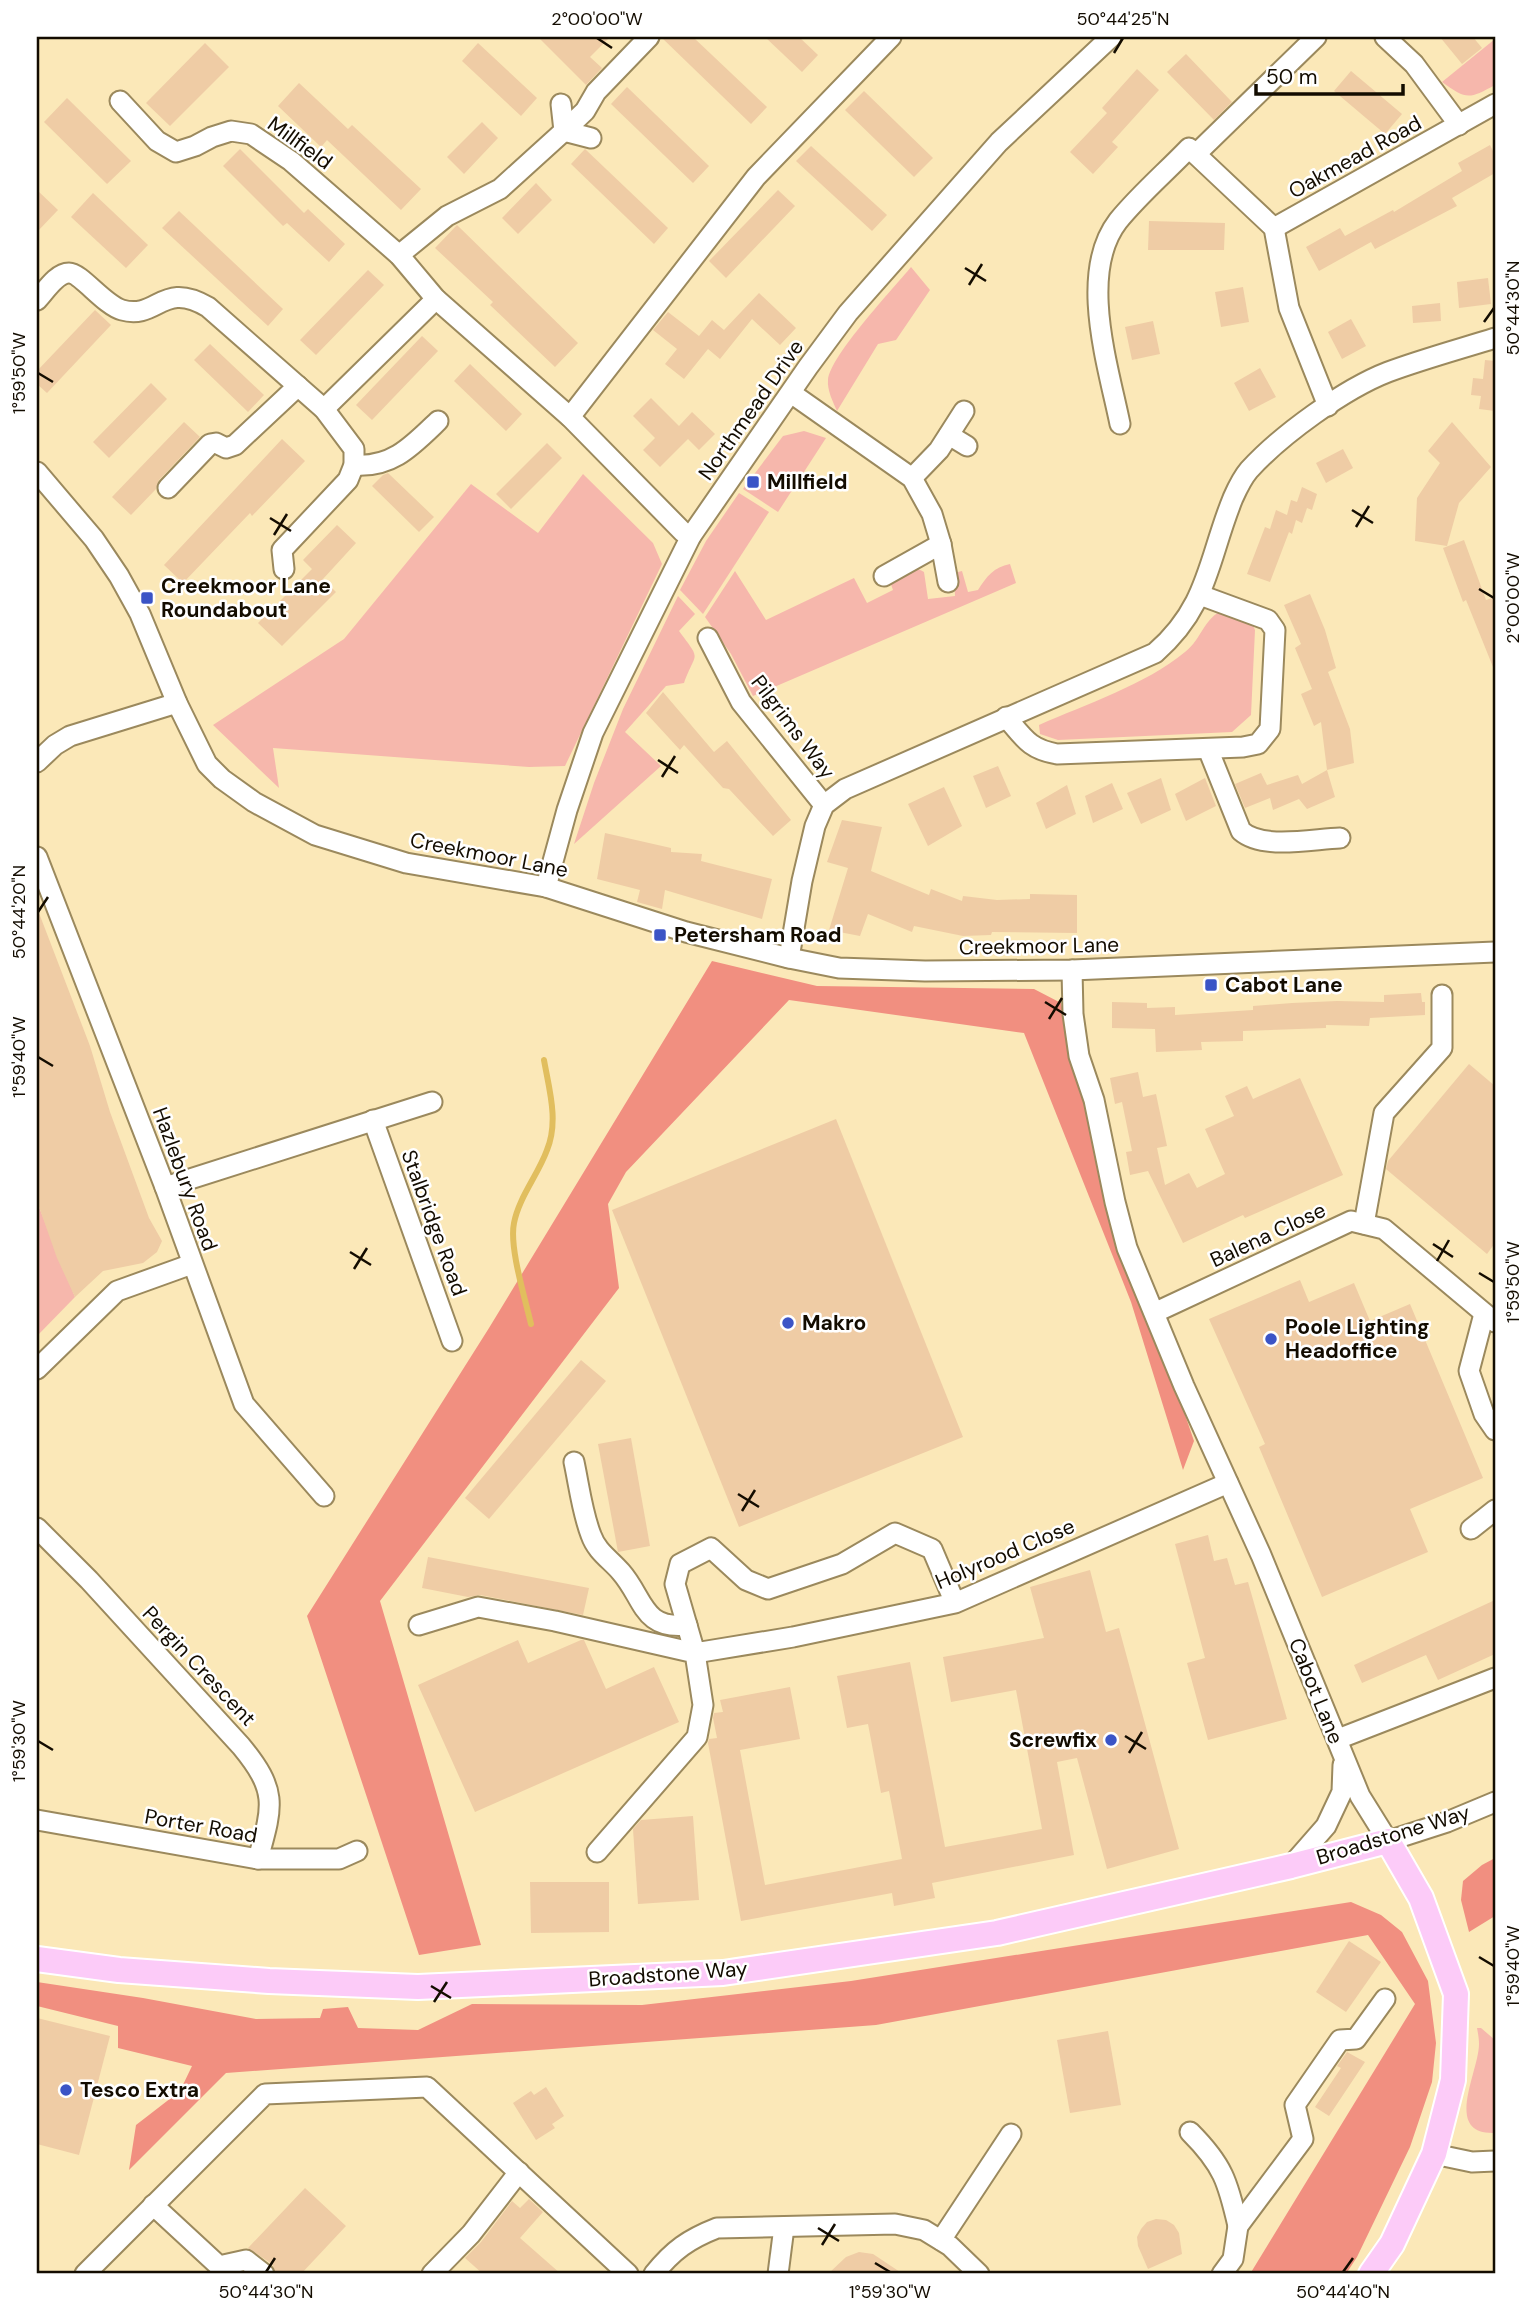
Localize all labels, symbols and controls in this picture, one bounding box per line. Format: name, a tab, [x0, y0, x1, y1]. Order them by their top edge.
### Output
text: 2°00'00"W	[551, 7, 643, 31]
text: 50°44'25"N	[1077, 7, 1169, 31]
scale bar	[1256, 52, 1402, 96]
text: 50 m	[1266, 63, 1317, 91]
street label: Oakmead Road	[1284, 109, 1426, 205]
street label: Millfield	[262, 110, 338, 176]
text: 50°44'30"N	[1501, 261, 1525, 355]
text: 1°59'50"W	[7, 332, 31, 414]
street label: Northmead Drive	[692, 334, 810, 486]
place label: Millfield	[767, 468, 847, 496]
marker: Millfield	[745, 474, 761, 490]
text: 2°00'00"W	[1501, 552, 1525, 644]
place label: Creekmoor Lane Roundabout	[161, 572, 331, 624]
marker: Creekmoor Lane Roundabout	[139, 590, 155, 606]
street label: Pilgrims Way	[745, 669, 841, 785]
street label: Creekmoor Lane	[408, 826, 570, 884]
text: 50°44'20"N	[7, 865, 31, 959]
place label: Petersham Road	[674, 921, 842, 949]
marker: Petersham Road	[652, 927, 668, 943]
street label: Creekmoor Lane	[959, 931, 1119, 961]
place label: Cabot Lane	[1225, 971, 1343, 999]
marker: Cabot Lane	[1203, 977, 1219, 993]
text: 1°59'40"W	[7, 1016, 31, 1098]
street label: Hazlebury Road	[146, 1103, 224, 1255]
street label: Stalbridge Road	[395, 1146, 473, 1300]
street label: Balena Close	[1206, 1196, 1330, 1274]
text: 1°59'50"W	[1501, 1241, 1525, 1323]
place label: Makro	[802, 1309, 866, 1337]
place label: Poole Lighting Headoffice	[1285, 1313, 1429, 1365]
marker: Makro	[780, 1315, 796, 1331]
marker: Poole Lighting Headoffice	[1263, 1331, 1279, 1347]
street label: Holyrood Close	[931, 1512, 1079, 1596]
street label: Pergin Crescent	[136, 1600, 262, 1732]
street label: Cabot Lane	[1282, 1634, 1350, 1748]
text: 1°59'30"W	[7, 1700, 31, 1782]
place label: Screwfix	[1009, 1726, 1097, 1754]
marker: Screwfix	[1103, 1732, 1119, 1748]
street label: Broadstone Way	[1313, 1798, 1474, 1872]
street label: Porter Road	[142, 1802, 260, 1850]
text: 1°59'40"W	[1501, 1925, 1525, 2007]
street label: Broadstone Way	[588, 1954, 749, 1994]
place label: Tesco Extra	[80, 2076, 199, 2104]
marker: Tesco Extra	[58, 2082, 74, 2098]
text: 50°44'30"N	[219, 2280, 313, 2304]
text: 1°59'30"W	[849, 2280, 931, 2304]
text: 50°44'40"N	[1296, 2280, 1390, 2304]

